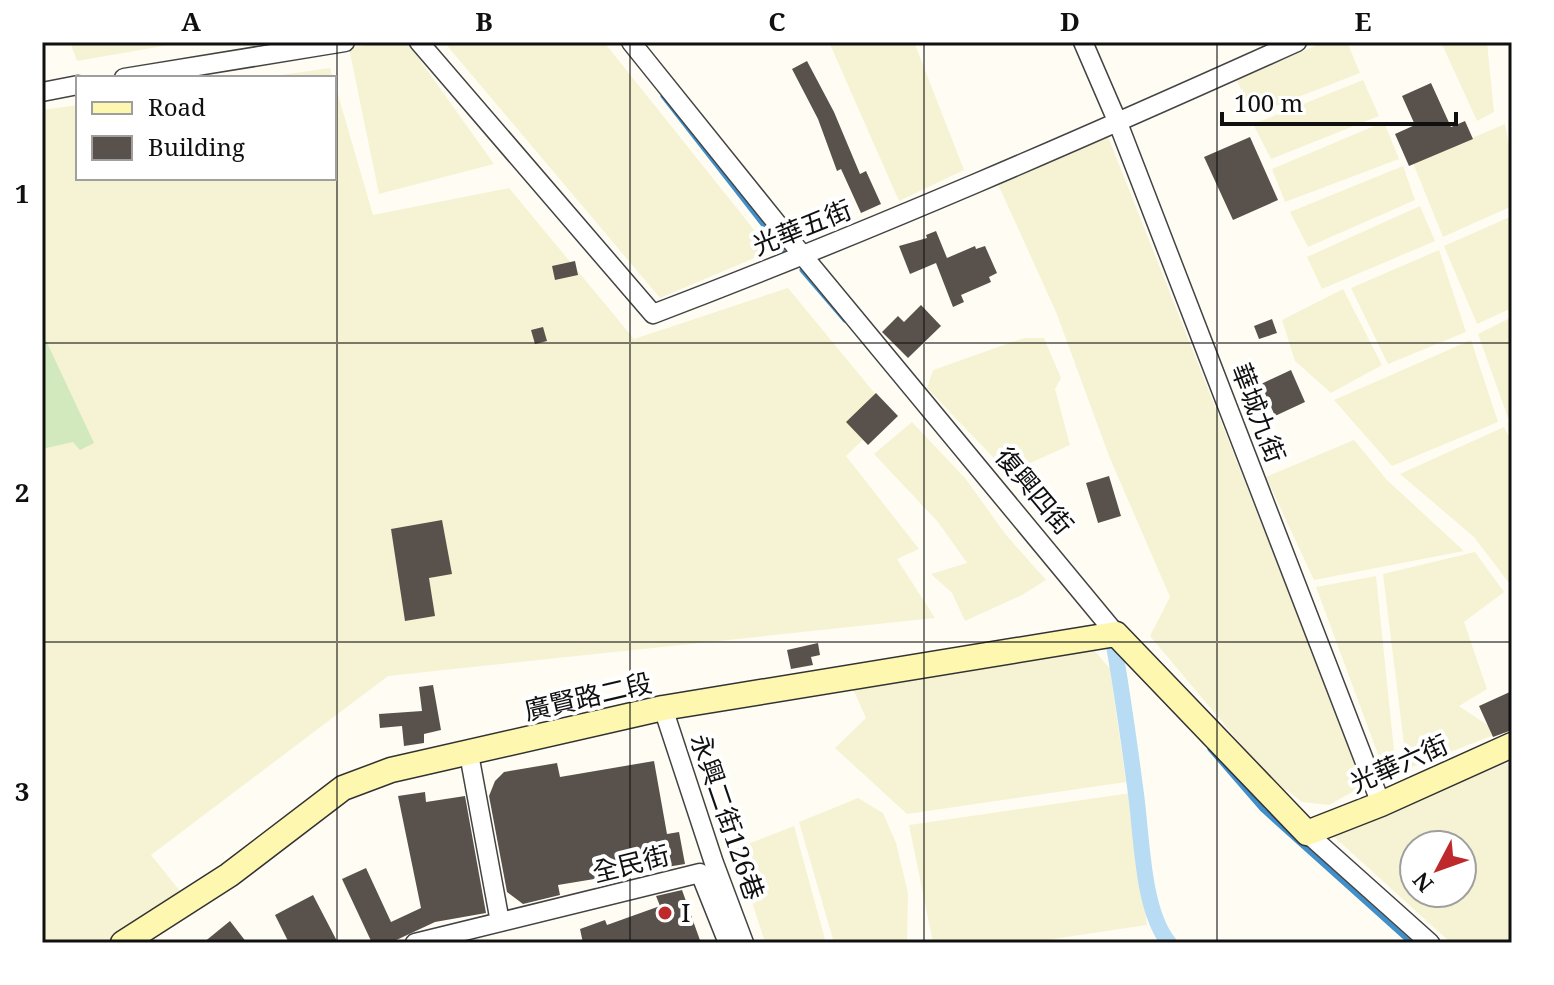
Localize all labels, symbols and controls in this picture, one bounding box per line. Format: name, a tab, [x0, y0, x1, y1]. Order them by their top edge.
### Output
text: A	[181, 3, 201, 39]
text: B	[475, 3, 493, 39]
text: C	[768, 3, 786, 39]
text: D	[1060, 3, 1080, 39]
text: E	[1355, 3, 1372, 39]
legend	[76, 76, 336, 180]
scale bar	[1222, 76, 1456, 126]
text: 100 m	[1234, 86, 1303, 119]
text: Road	[148, 90, 206, 123]
text: Building	[148, 130, 245, 163]
text: 1	[15, 175, 29, 211]
street label: 光華五街	[747, 191, 857, 263]
street label: 華城九街	[1223, 358, 1294, 468]
street label: 復興四街	[988, 439, 1082, 542]
text: 2	[15, 474, 29, 510]
street label: 廣賢路二段	[520, 664, 655, 728]
street label: 光華六街	[1344, 725, 1453, 801]
street label: 永興二街126巷	[683, 729, 773, 905]
text: 3	[15, 773, 29, 809]
north arrow	[1398, 829, 1478, 909]
street label: 全民街	[589, 836, 673, 890]
text: N	[1405, 866, 1439, 899]
place label: I	[681, 894, 691, 930]
marker: I	[656, 904, 674, 922]

